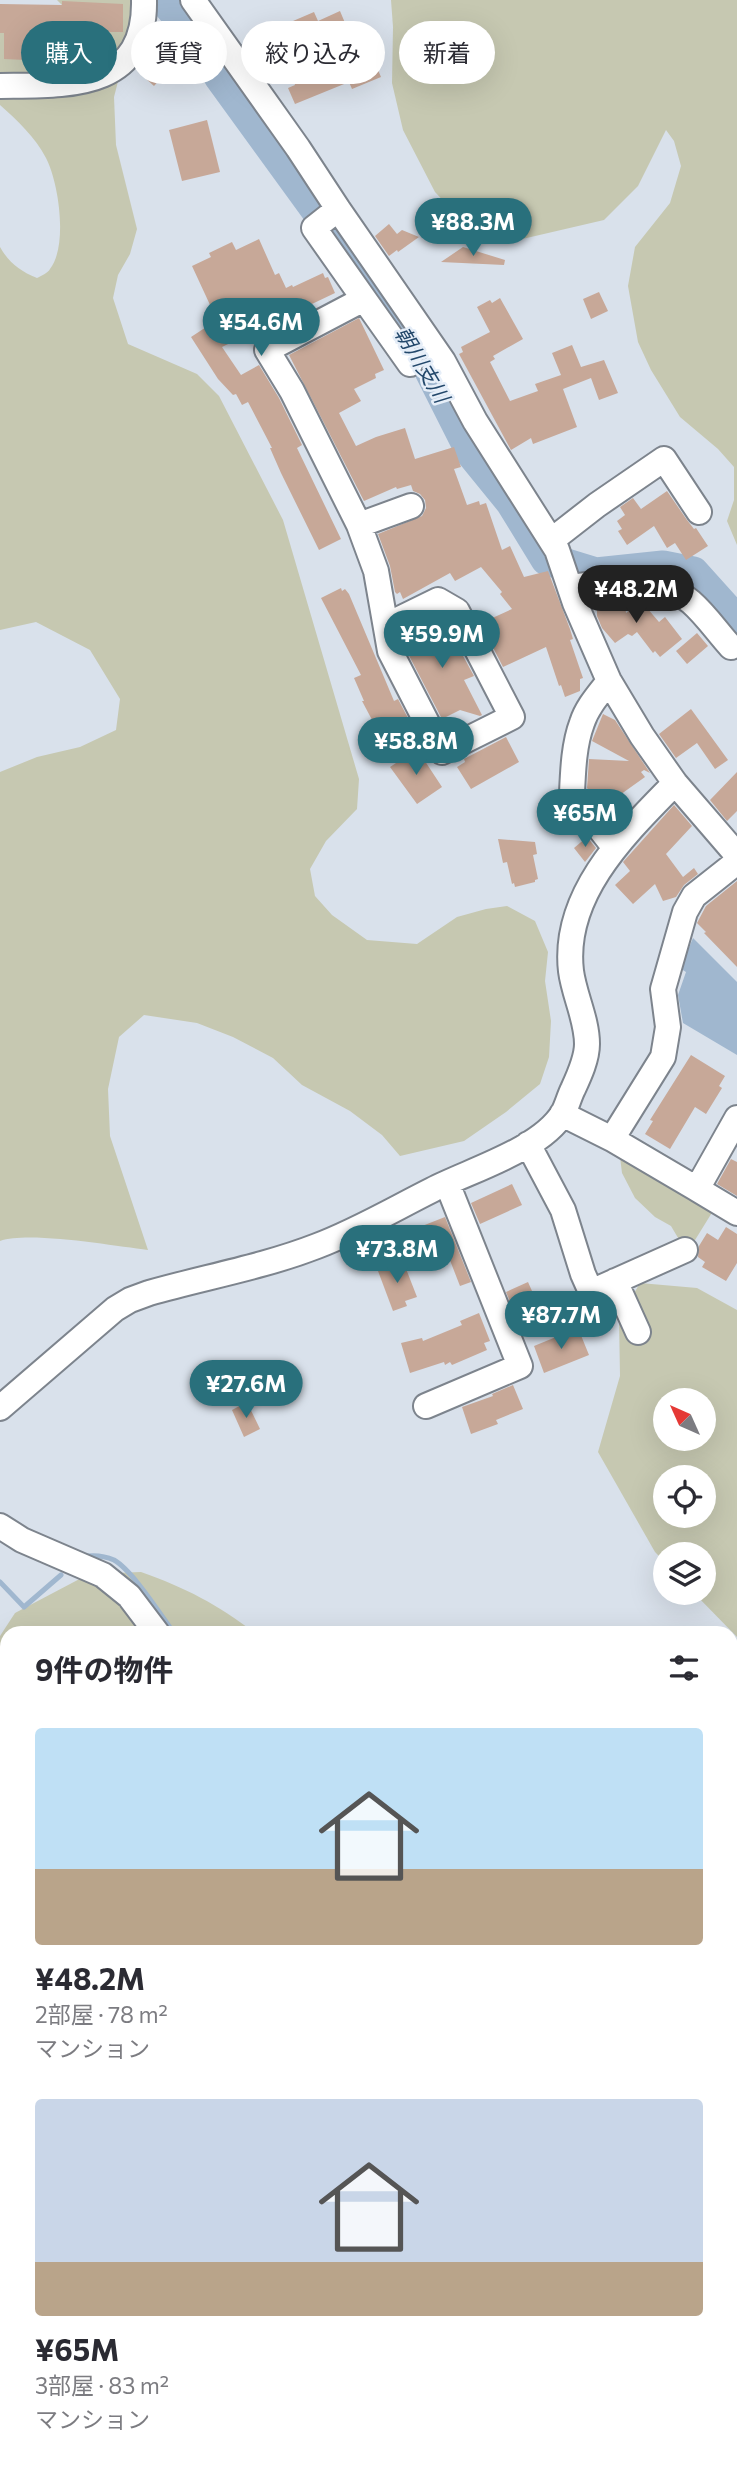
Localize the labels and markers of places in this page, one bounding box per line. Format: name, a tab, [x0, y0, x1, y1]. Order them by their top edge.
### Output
pin: ¥88.3M	[416, 198, 530, 258]
pin: ¥54.6M	[204, 298, 318, 358]
pin: ¥48.2M	[579, 566, 693, 625]
pin: ¥59.9M	[385, 610, 499, 670]
pin: ¥58.8M	[359, 718, 473, 777]
pin: ¥65M	[544, 790, 626, 849]
pin: ¥73.8M	[340, 1226, 454, 1285]
pin: ¥87.7M	[504, 1292, 618, 1351]
pin: ¥27.6M	[189, 1360, 303, 1420]

